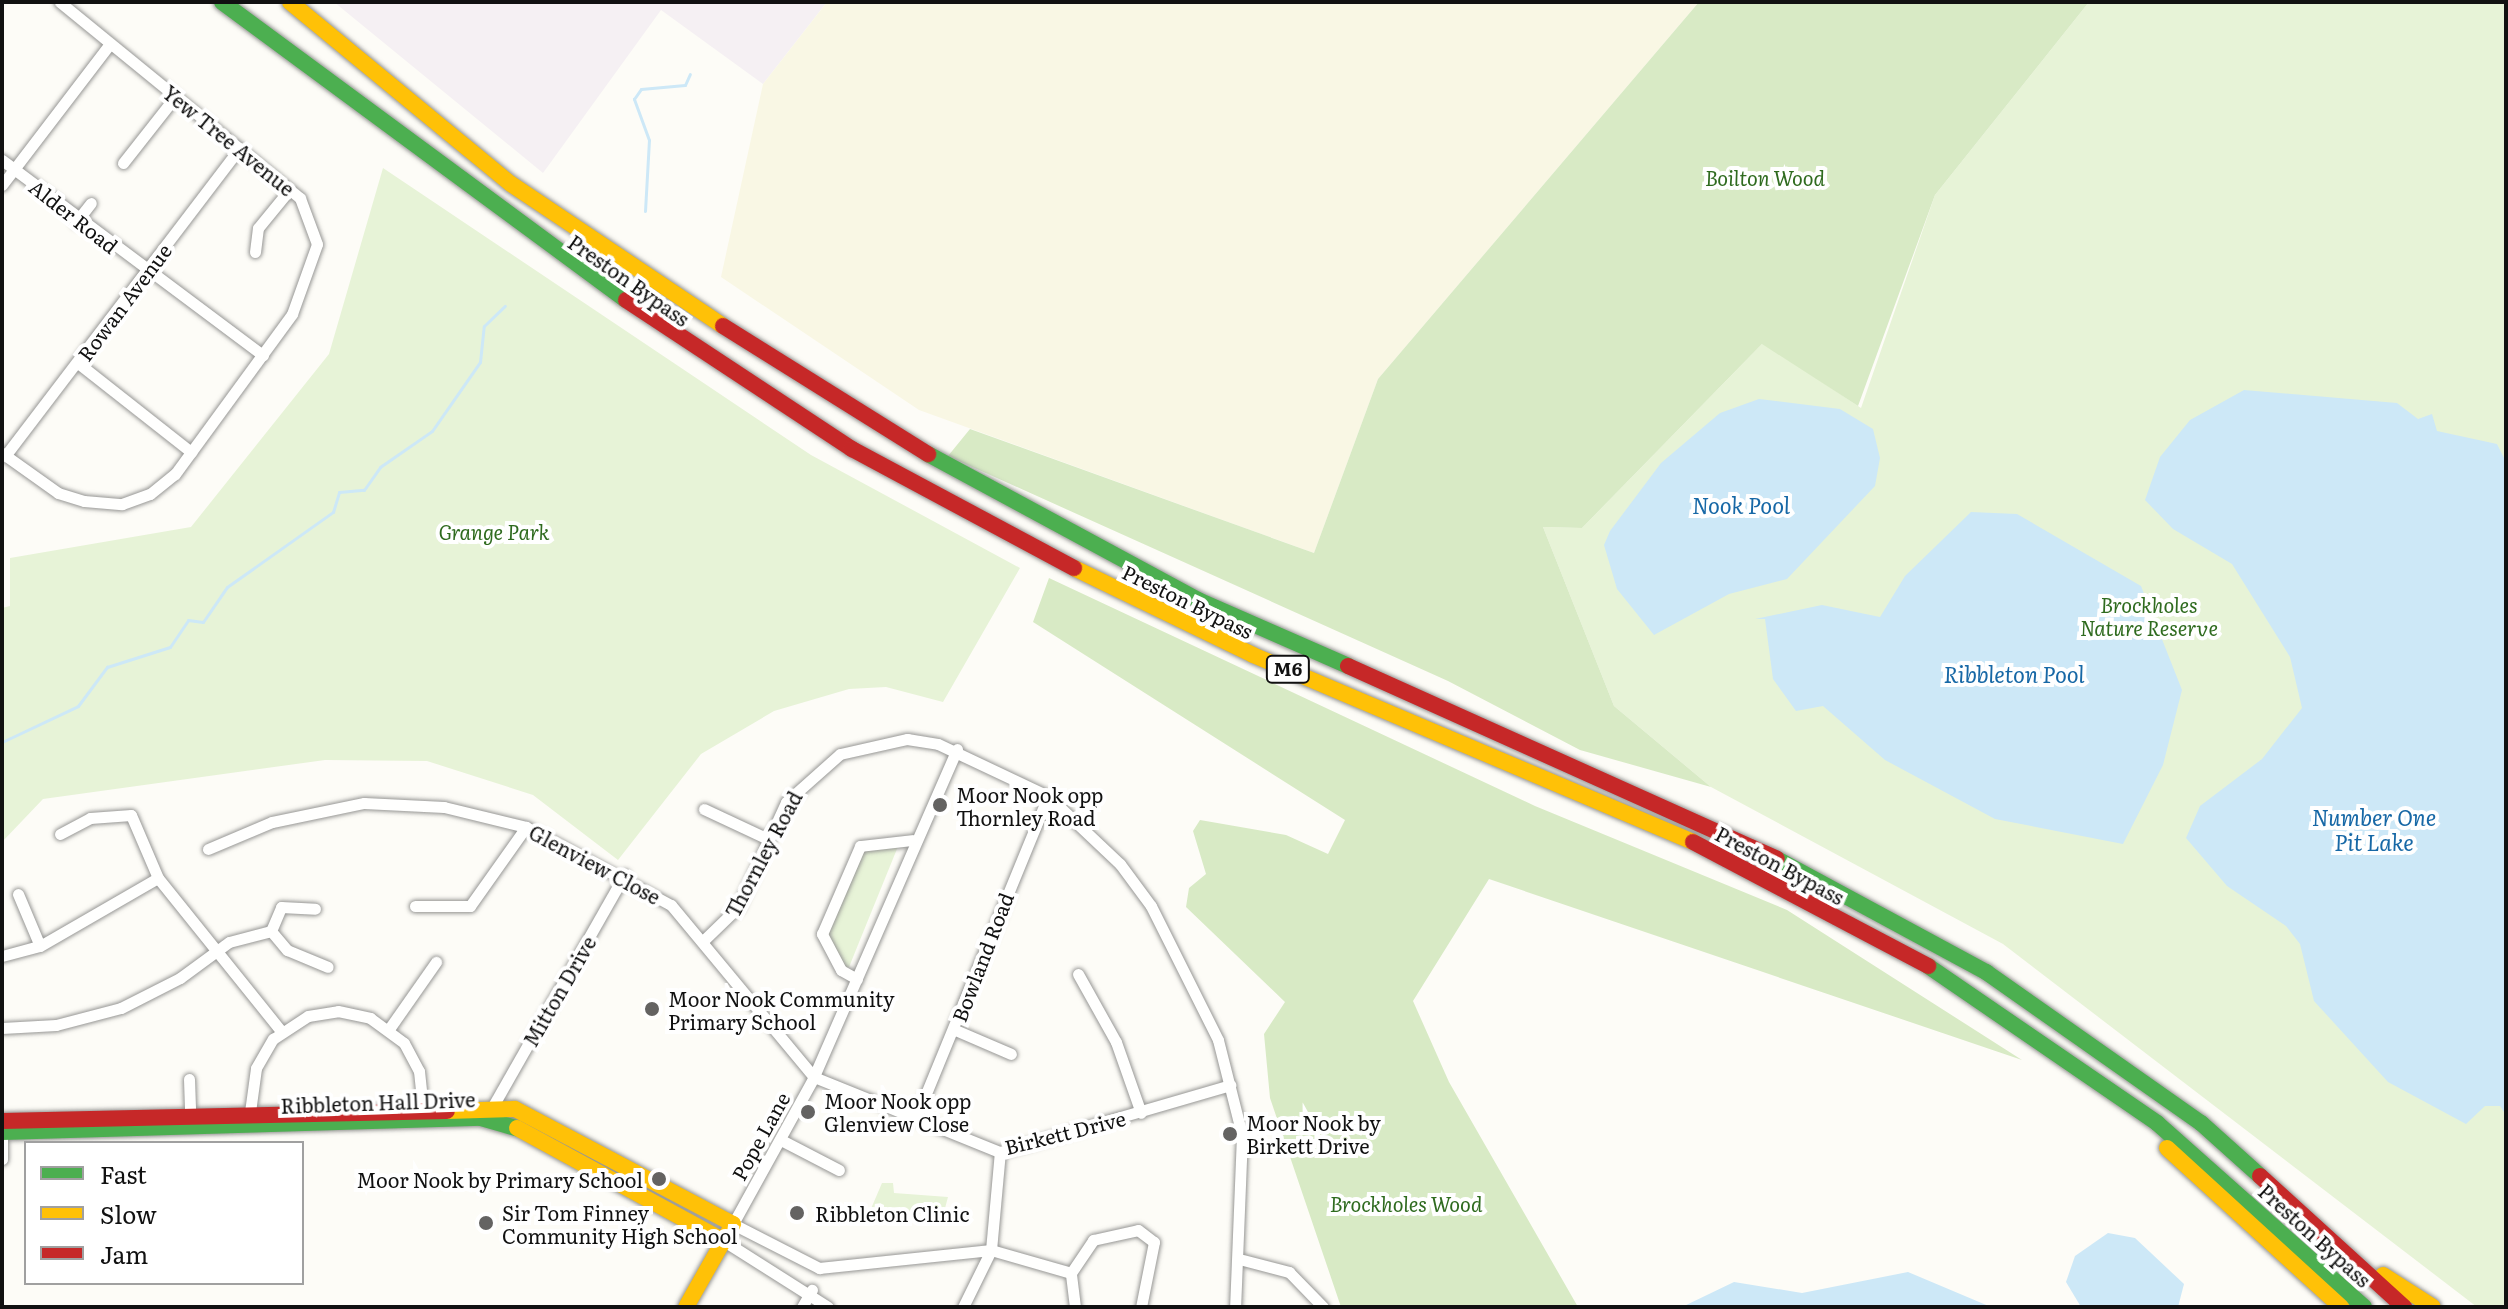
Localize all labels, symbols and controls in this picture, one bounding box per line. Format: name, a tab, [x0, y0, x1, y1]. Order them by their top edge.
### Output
street label: Yew Tree Avenue	[158, 80, 300, 200]
park label: Boilton Wood	[1705, 165, 1825, 189]
street label: Alder Road	[25, 174, 123, 258]
street label: Preston Bypass	[564, 229, 694, 331]
street label: Rowan Avenue	[72, 239, 176, 365]
water label: Nook Pool	[1692, 492, 1790, 518]
park label: Grange Park	[439, 519, 549, 543]
street label: Preston Bypass	[1119, 559, 1257, 643]
park label: Brockholes Nature Reserve	[2080, 593, 2218, 640]
road number: M6	[1264, 655, 1312, 683]
water label: Ribbleton Pool	[1944, 661, 2084, 687]
place label: Moor Nook opp Thornley Road	[956, 782, 1103, 829]
street label: Thornley Road	[720, 787, 806, 921]
marker: Moor Nook opp Thornley Road	[931, 796, 949, 814]
water label: Number One Pit Lake	[2312, 803, 2436, 854]
street label: Glenview Close	[525, 819, 665, 909]
street label: Preston Bypass	[1712, 821, 1848, 909]
street label: Bowland Road	[946, 889, 1018, 1025]
street label: Mitton Drive	[518, 932, 600, 1050]
place label: Moor Nook Community Primary School	[668, 986, 894, 1033]
marker: Moor Nook Community Primary School	[643, 1000, 661, 1018]
street label: Ribbleton Hall Drive	[280, 1087, 476, 1117]
street label: Pope Lane	[726, 1088, 794, 1184]
place label: Moor Nook opp Glenview Close	[824, 1088, 971, 1135]
marker: Moor Nook opp Glenview Close	[799, 1103, 817, 1121]
street label: Birkett Drive	[1002, 1105, 1128, 1159]
place label: Moor Nook by Birkett Drive	[1246, 1110, 1381, 1157]
marker: Moor Nook by Birkett Drive	[1221, 1125, 1239, 1143]
legend	[24, 1141, 304, 1285]
text: Fast	[100, 1156, 147, 1191]
place label: Moor Nook by Primary School	[356, 1167, 643, 1191]
marker: Moor Nook by Primary School	[650, 1170, 668, 1188]
street label: Preston Bypass	[2254, 1178, 2376, 1292]
park label: Brockholes Wood	[1330, 1191, 1482, 1215]
text: Slow	[100, 1196, 157, 1231]
place label: Sir Tom Finney Community High School	[502, 1200, 737, 1247]
place label: Ribbleton Clinic	[815, 1201, 969, 1225]
marker: Ribbleton Clinic	[786, 1202, 808, 1224]
marker: Sir Tom Finney Community High School	[477, 1214, 495, 1232]
text: Jam	[100, 1236, 148, 1271]

